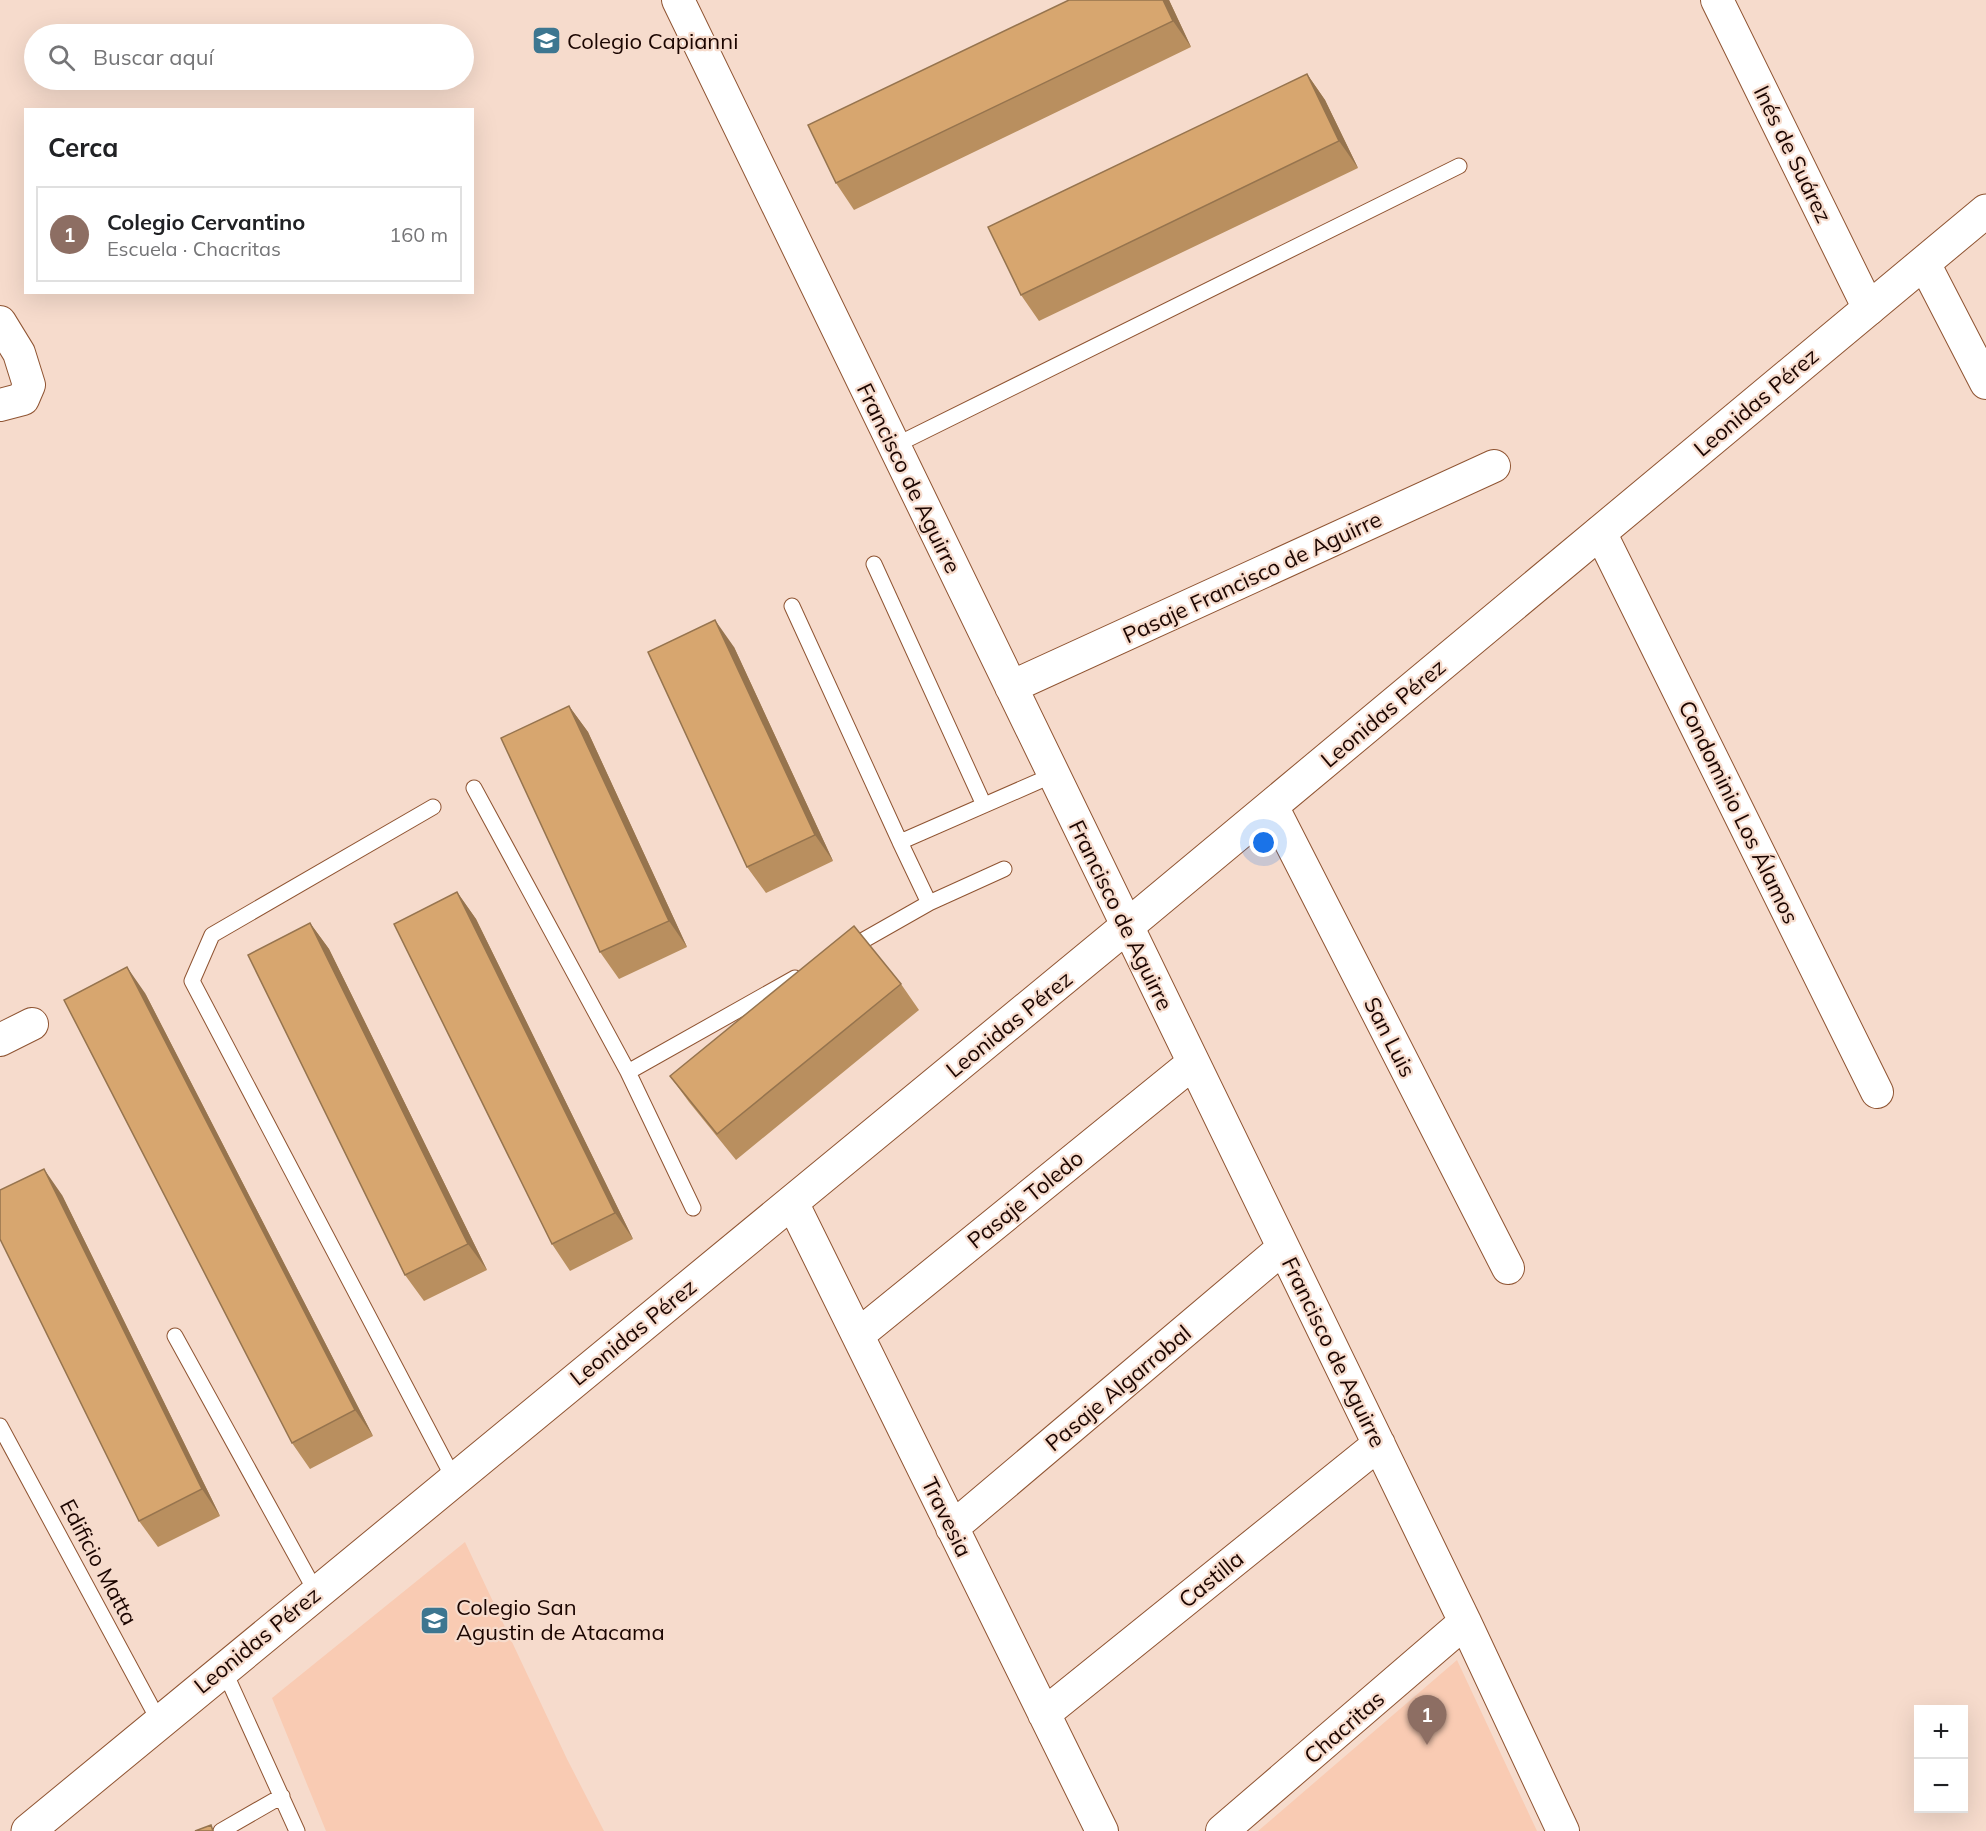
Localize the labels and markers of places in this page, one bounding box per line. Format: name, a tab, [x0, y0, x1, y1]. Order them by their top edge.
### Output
school or university icon: Colegio Capianni	[530, 25, 562, 57]
place label: Colegio Capianni	[567, 27, 738, 55]
place label: Colegio San Agustin de Atacama	[456, 1593, 665, 1646]
school or university icon: Colegio San Agustin de Atacama	[419, 1604, 451, 1636]
pin: 1	[1408, 1696, 1446, 1745]

